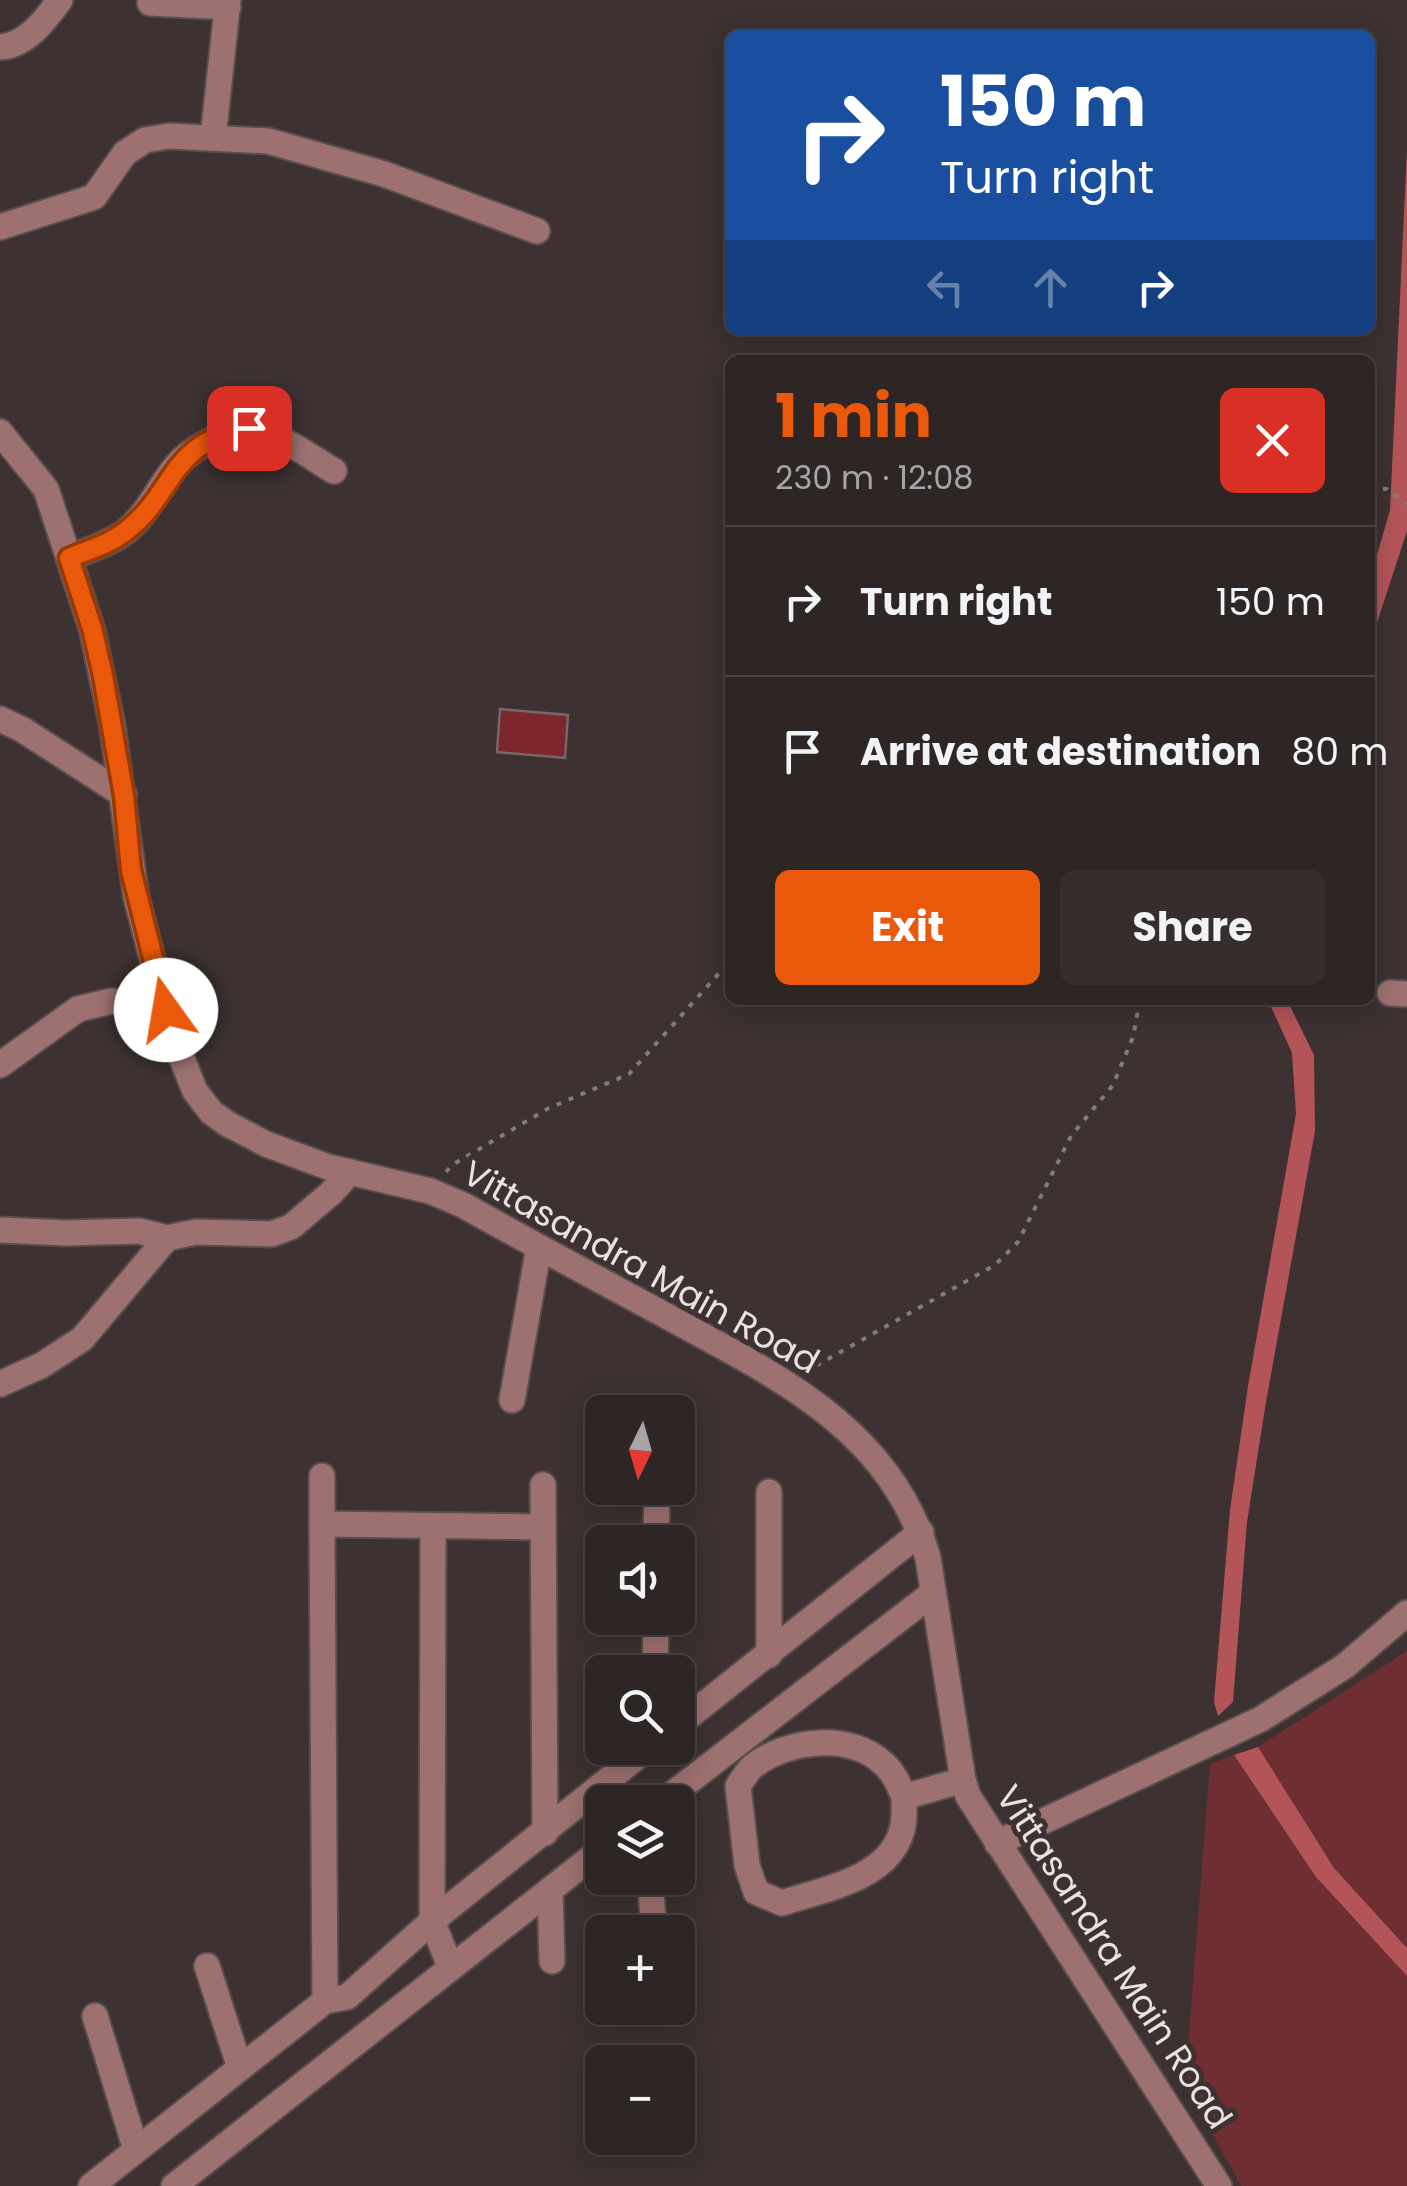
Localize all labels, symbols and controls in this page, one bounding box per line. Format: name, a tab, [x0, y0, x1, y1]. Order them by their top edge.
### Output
text: 150 m	[940, 52, 1146, 151]
icon: right	[775, 70, 905, 200]
text: Turn right	[940, 146, 1154, 209]
icon: left	[918, 260, 973, 315]
icon: ahead	[1023, 260, 1078, 315]
icon: right	[1128, 260, 1183, 315]
text: 1 min	[775, 374, 932, 458]
pin	[207, 386, 292, 471]
button: close	[1220, 388, 1325, 493]
icon: arrive	[222, 401, 277, 456]
text: 230 m · 12:08	[775, 455, 973, 500]
icon: right	[775, 574, 830, 629]
text: Turn right	[860, 575, 1052, 628]
text: 150 m	[1216, 575, 1325, 628]
icon: arrive	[775, 724, 830, 779]
text: Arrive at destination	[860, 725, 1261, 778]
text: 80 m	[1291, 725, 1388, 778]
button: Exit	[775, 870, 1040, 985]
button: Share	[1060, 870, 1325, 985]
position arrow	[114, 958, 218, 1062]
street label: Vittasandra Main Road	[454, 1148, 828, 1385]
north arrow	[585, 1395, 695, 1505]
map controls	[585, 1395, 695, 2155]
button: sound	[585, 1525, 695, 1635]
button: search	[585, 1655, 695, 1765]
street label: Vittasandra Main Road	[985, 1775, 1244, 2138]
button: layers	[585, 1785, 695, 1895]
button: +	[585, 1915, 695, 2025]
button: −	[585, 2045, 695, 2155]

